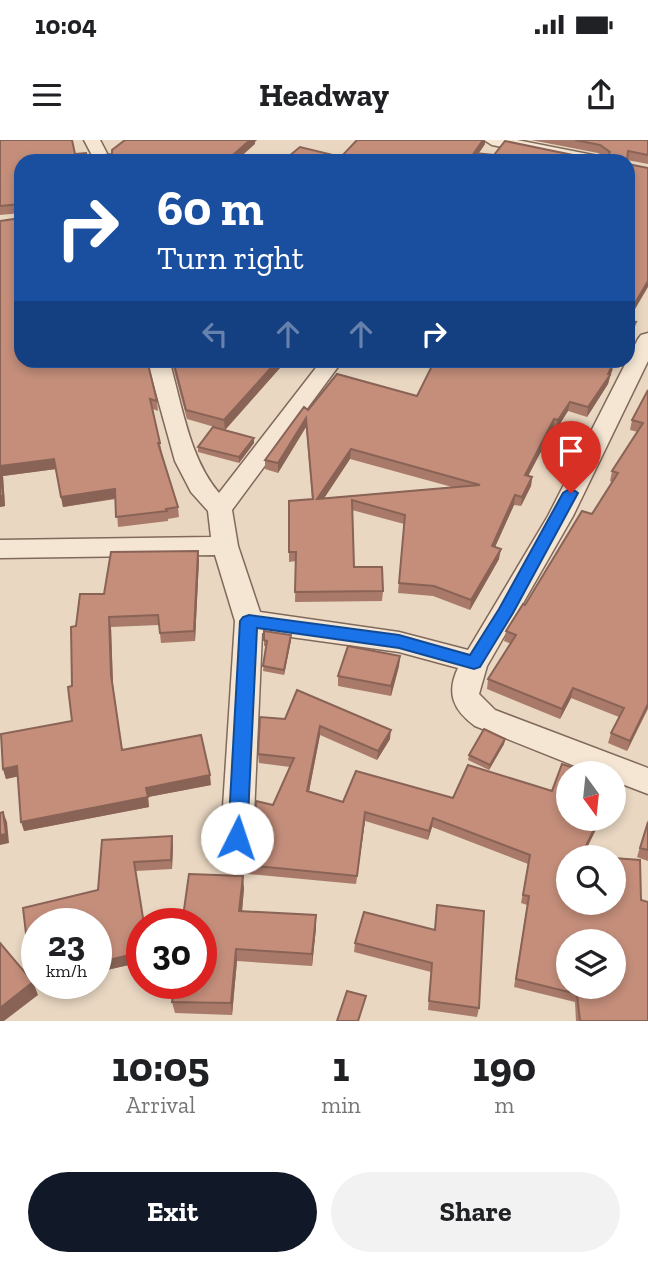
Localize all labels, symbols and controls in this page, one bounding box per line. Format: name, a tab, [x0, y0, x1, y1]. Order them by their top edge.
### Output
text: 10:04	[35, 9, 97, 41]
icon: menu	[28, 76, 66, 114]
text: Headway	[259, 76, 389, 114]
icon: share	[582, 76, 620, 114]
text: 60 m	[157, 179, 264, 238]
icon: right	[42, 182, 133, 273]
text: Turn right	[157, 239, 304, 277]
icon: left	[196, 315, 234, 353]
icon: ahead	[269, 315, 307, 353]
icon: ahead	[342, 315, 380, 353]
icon: right	[415, 315, 453, 353]
pin	[541, 421, 601, 493]
icon: arrive	[552, 432, 590, 470]
north arrow	[556, 761, 626, 831]
map controls	[556, 761, 626, 999]
position arrow	[200, 801, 274, 875]
button: search	[556, 845, 626, 915]
speed limit sign: 30	[126, 908, 217, 999]
text: 23	[48, 923, 85, 965]
button: layers	[556, 929, 626, 999]
text: km/h	[46, 960, 87, 982]
text: 10:05	[112, 1041, 210, 1092]
text: 1	[333, 1041, 350, 1092]
text: 190	[473, 1041, 536, 1092]
text: Arrival	[126, 1091, 195, 1119]
text: min	[321, 1091, 361, 1119]
text: m	[494, 1091, 514, 1119]
button: Exit	[28, 1172, 317, 1252]
button: Share	[331, 1172, 620, 1252]

